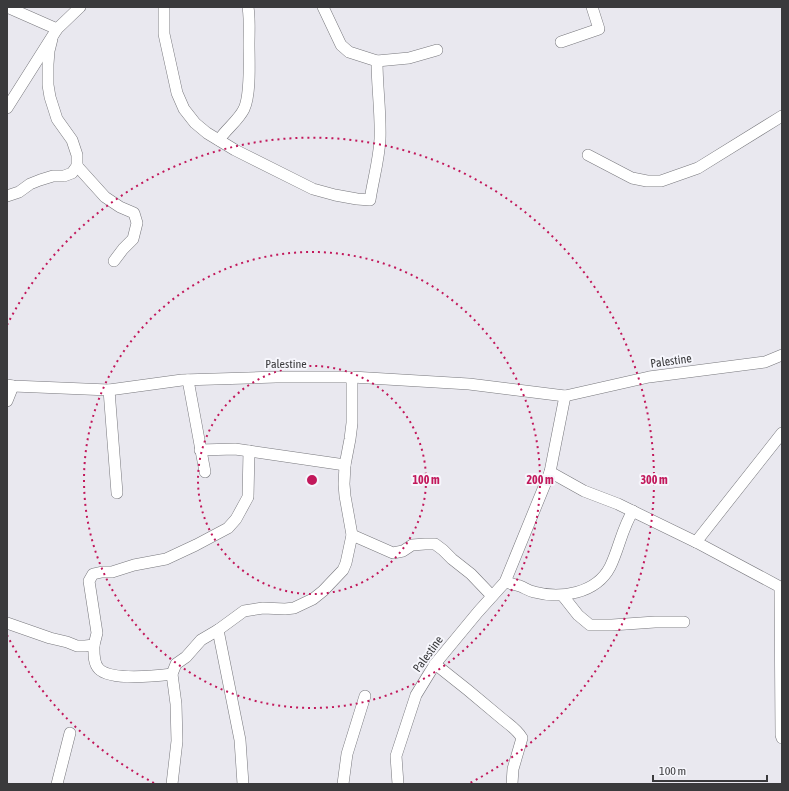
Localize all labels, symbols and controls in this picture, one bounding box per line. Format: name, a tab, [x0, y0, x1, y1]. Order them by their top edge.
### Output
street label: Palestine	[650, 351, 692, 371]
street label: Palestine	[265, 357, 307, 371]
centre of rings	[305, 473, 319, 487]
text: 100 m	[412, 473, 440, 487]
text: 200 m	[526, 473, 554, 487]
text: 300 m	[640, 473, 668, 487]
street label: Palestine	[410, 633, 446, 675]
scale bar	[653, 757, 767, 783]
text: 100 m	[659, 764, 686, 778]

